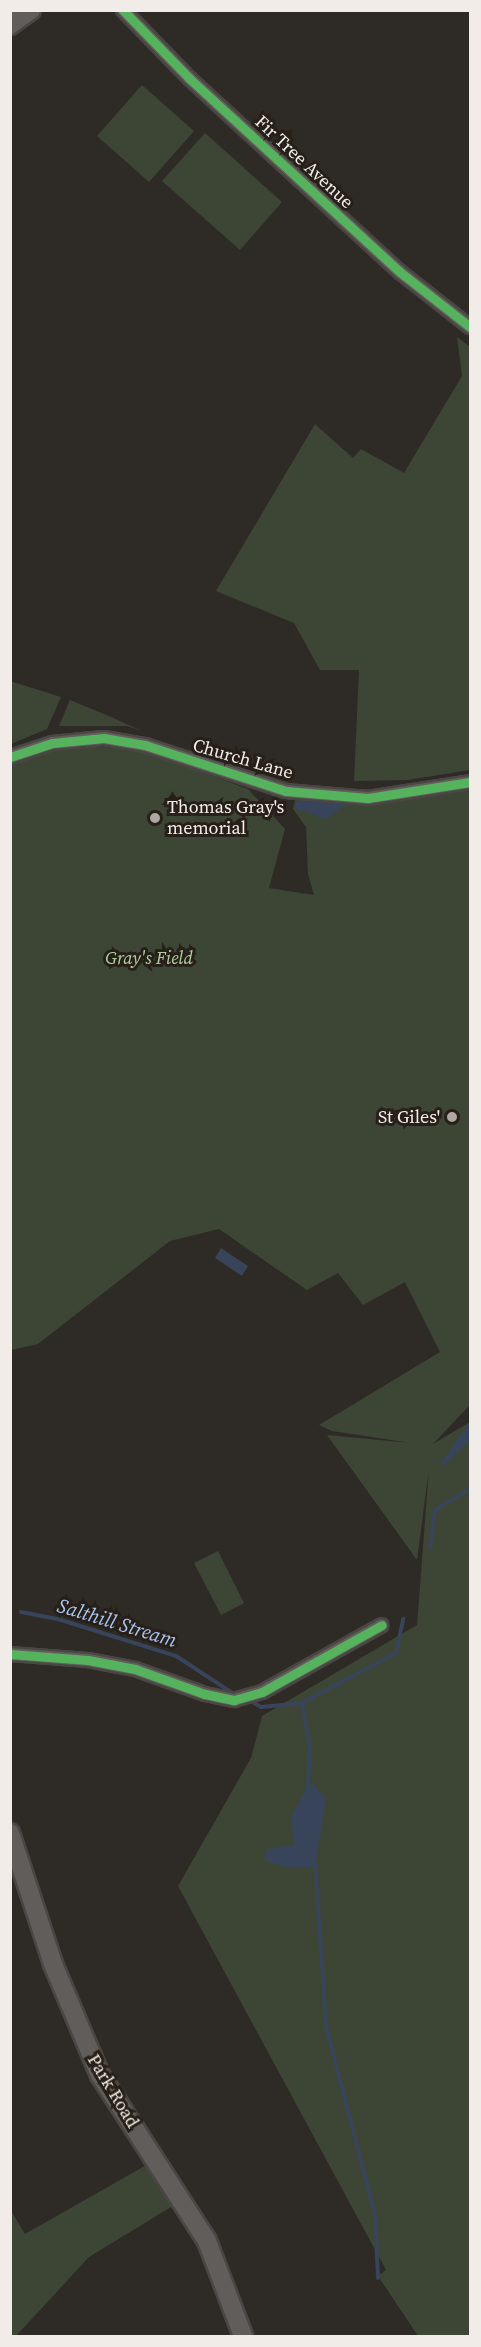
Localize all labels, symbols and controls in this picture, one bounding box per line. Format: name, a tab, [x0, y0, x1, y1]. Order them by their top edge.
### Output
street label: Fir Tree Avenue	[250, 111, 358, 213]
street label: Church Lane	[190, 734, 296, 784]
place label: Thomas Gray's memorial	[167, 797, 284, 840]
marker: Thomas Gray's memorial	[148, 811, 162, 825]
park label: Gray's Field	[105, 947, 193, 969]
place label: St Giles'	[378, 1106, 440, 1128]
marker: St Giles'	[445, 1110, 459, 1124]
water label: Salthill Stream	[54, 1593, 180, 1653]
street label: Park Road	[83, 2050, 143, 2132]

